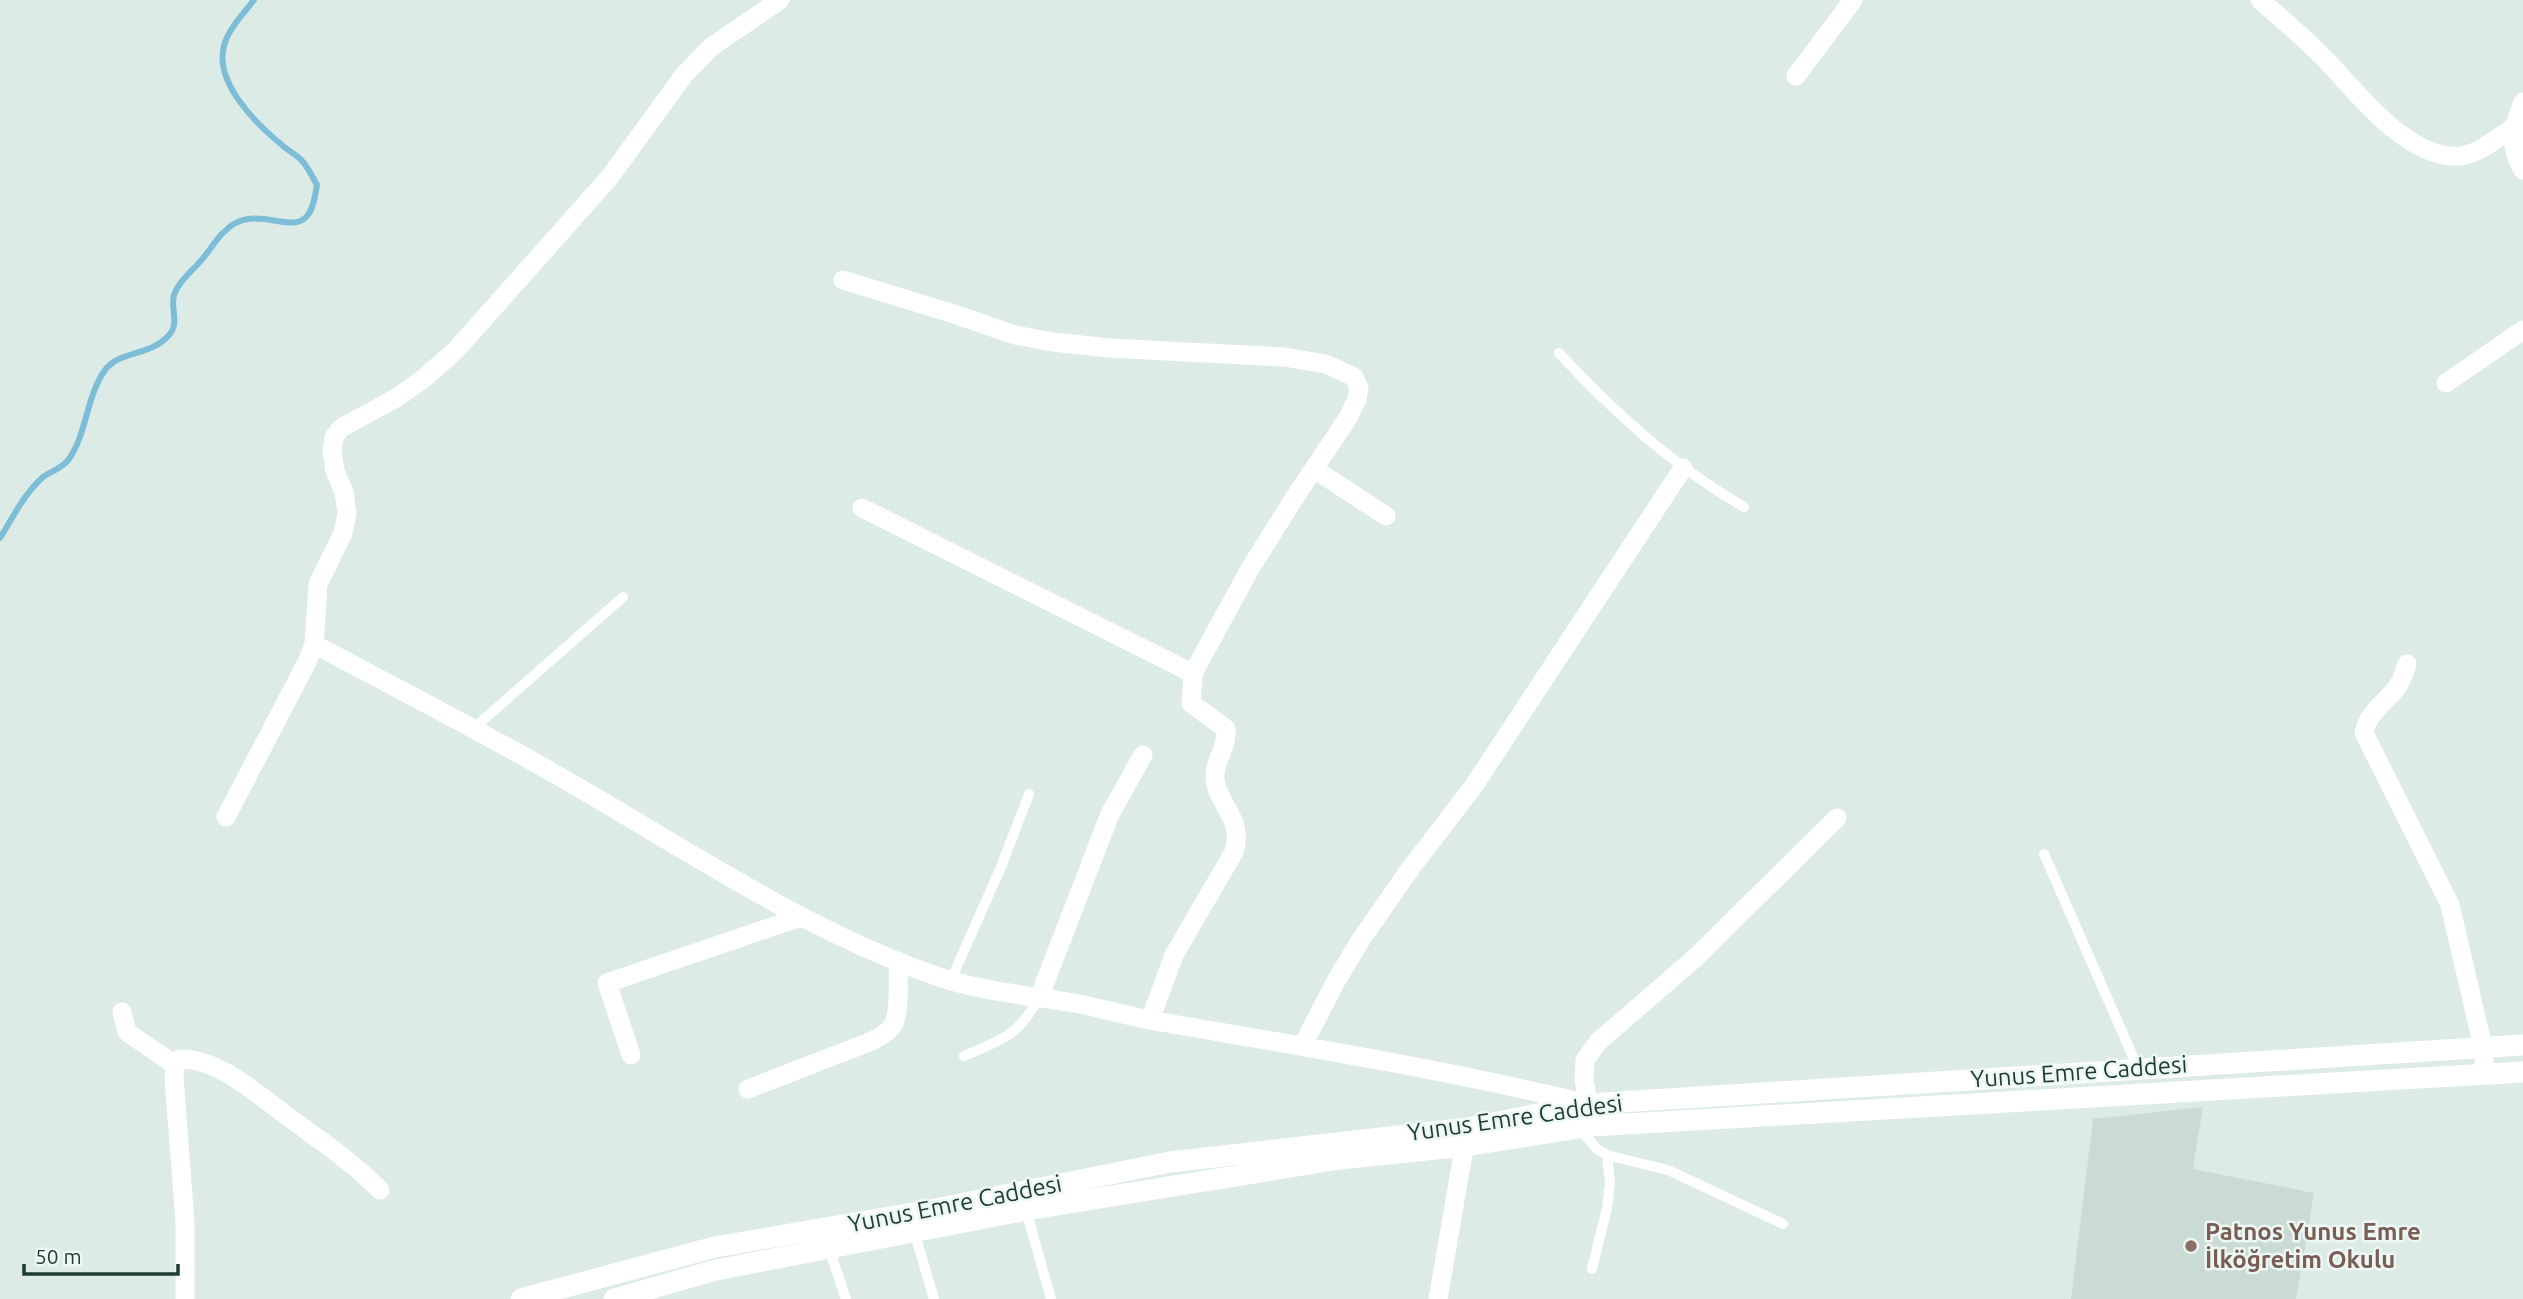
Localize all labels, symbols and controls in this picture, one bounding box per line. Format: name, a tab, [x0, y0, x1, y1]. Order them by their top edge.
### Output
street label: Yunus Emre Caddesi	[1970, 1050, 2188, 1093]
street label: Yunus Emre Caddesi	[1406, 1089, 1624, 1146]
street label: Yunus Emre Caddesi	[846, 1170, 1064, 1237]
place label: Patnos Yunus Emre İlköğretim Okulu	[2205, 1218, 2421, 1273]
scale bar	[24, 1232, 178, 1276]
marker: Patnos Yunus Emre İlköğretim Okulu	[2183, 1238, 2199, 1254]
text: 50 m	[35, 1244, 82, 1268]

